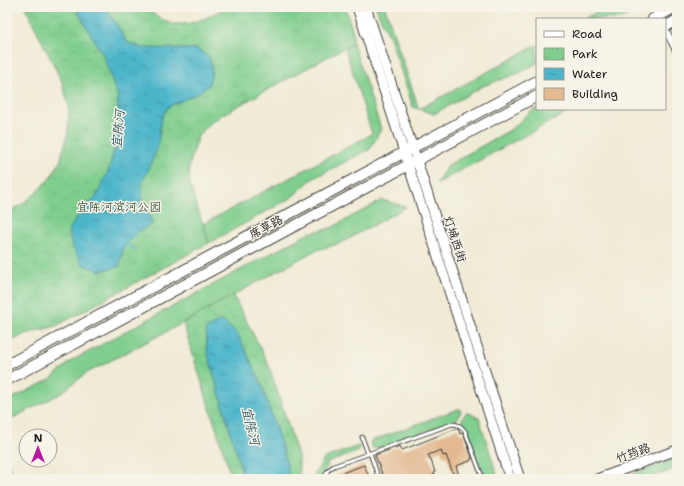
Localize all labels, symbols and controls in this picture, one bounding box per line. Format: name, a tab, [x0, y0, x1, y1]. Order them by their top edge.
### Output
legend	[536, 18, 666, 110]
text: Road	[572, 26, 603, 42]
text: Park	[572, 46, 598, 62]
text: Water	[572, 66, 608, 82]
text: Building	[572, 86, 618, 102]
water label: 宜陈河	[108, 107, 128, 149]
park label: 宜陈河滨河公园	[77, 199, 161, 215]
street label: 席草路	[246, 211, 286, 243]
street label: 灯城西街	[440, 214, 470, 264]
water label: 宜陈河	[238, 405, 264, 449]
north arrow	[18, 428, 58, 468]
text: N	[34, 431, 43, 446]
street label: 竹筠路	[613, 439, 653, 467]

